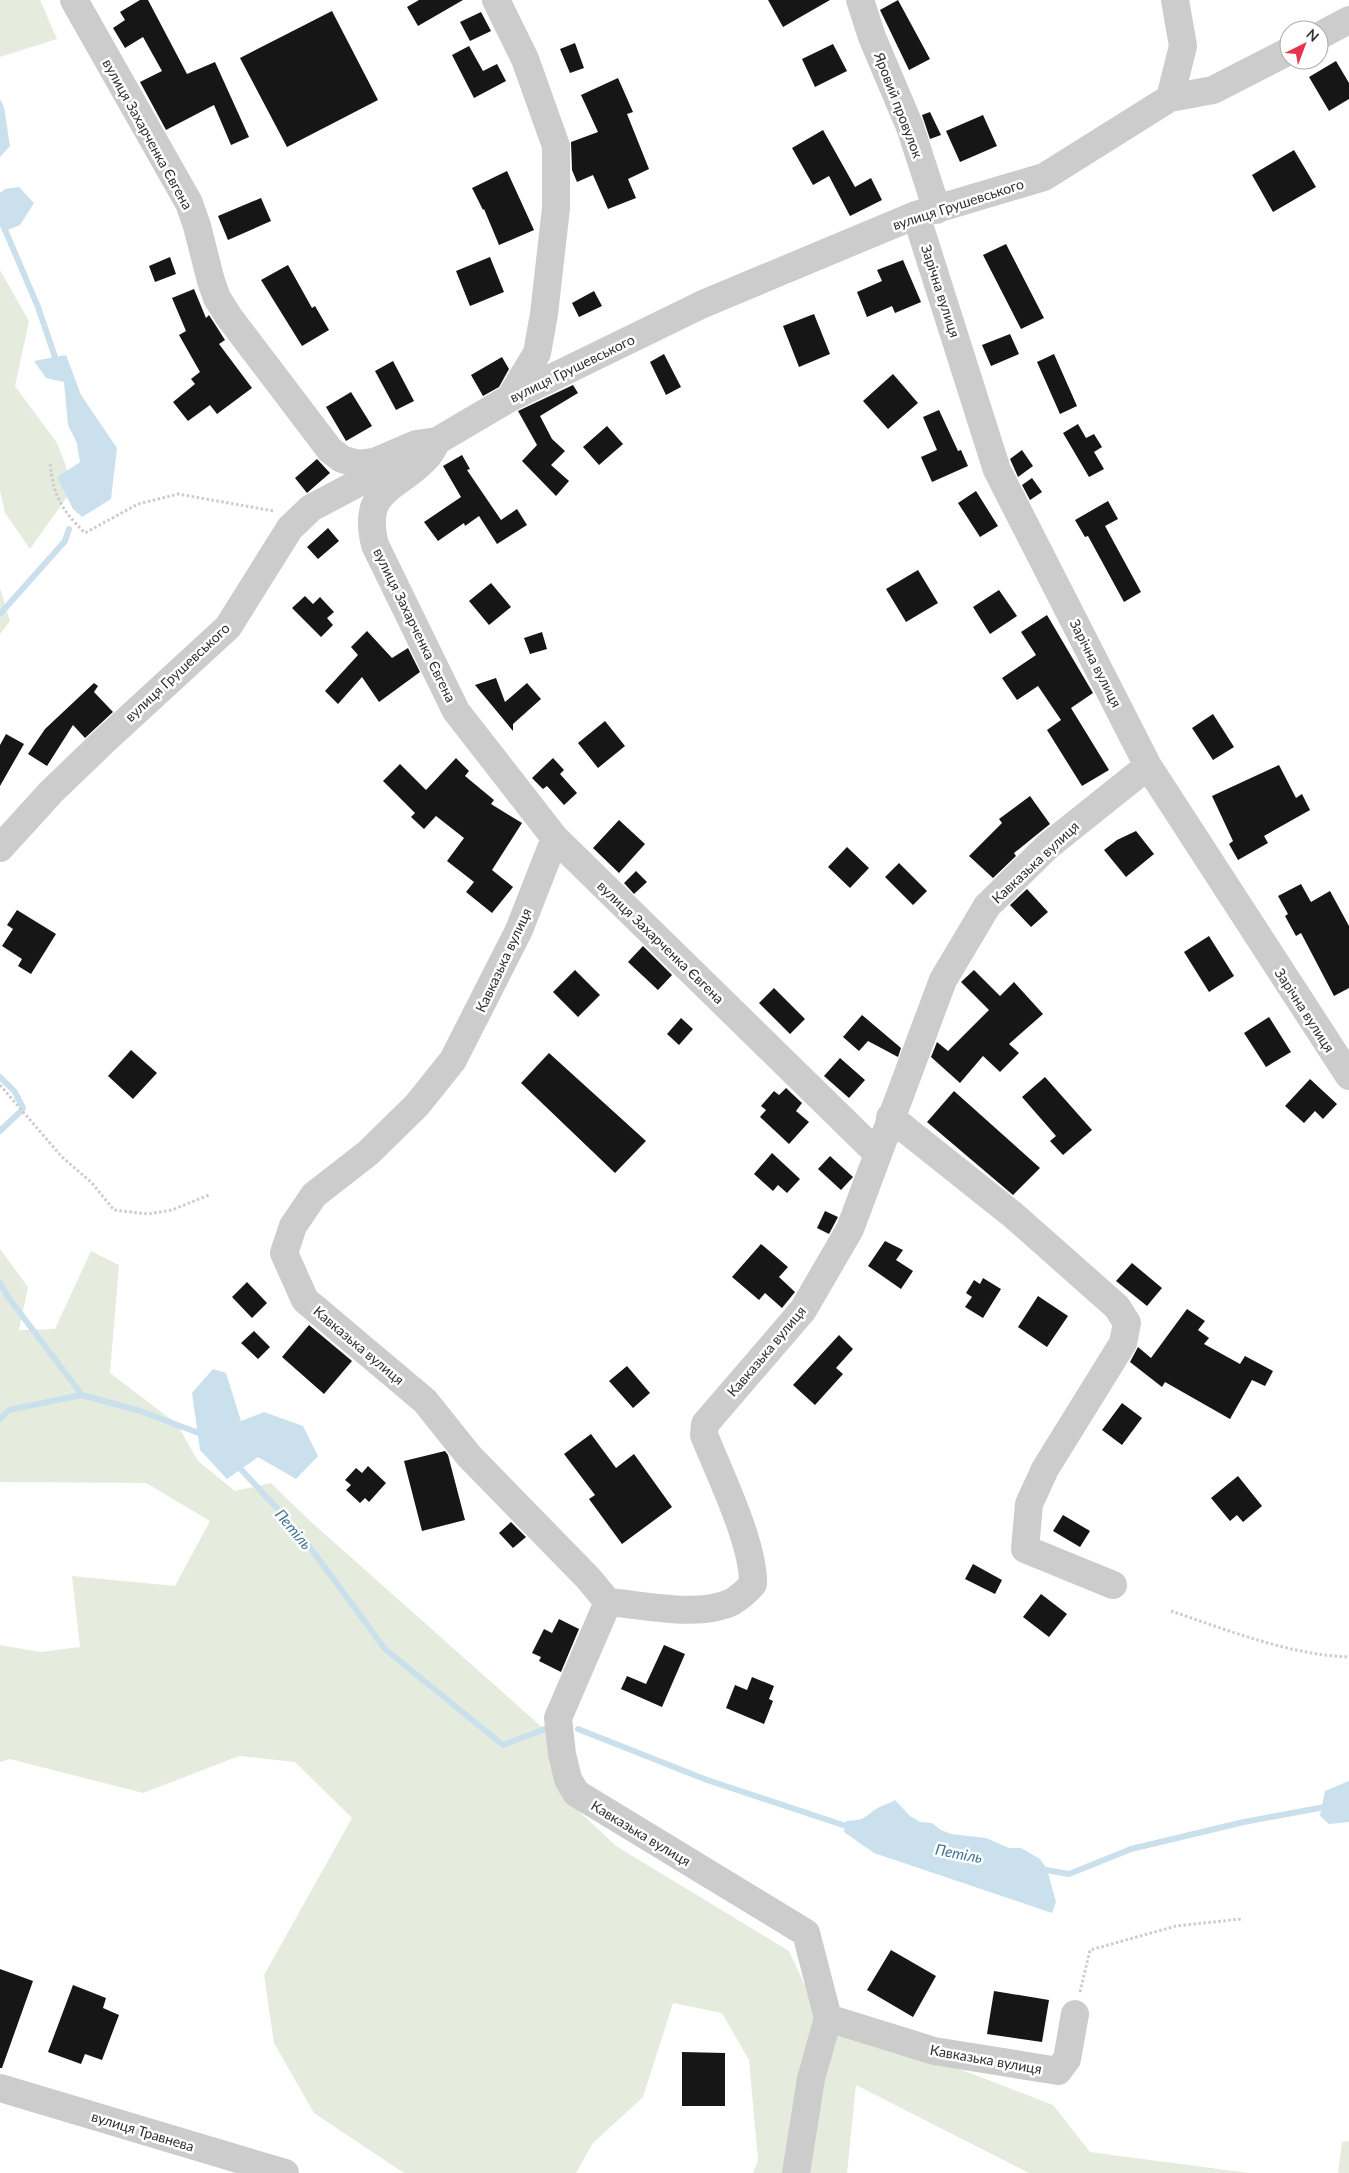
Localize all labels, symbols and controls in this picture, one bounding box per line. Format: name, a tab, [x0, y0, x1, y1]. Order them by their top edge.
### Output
north arrow	[1279, 20, 1329, 70]
text: N	[1303, 25, 1323, 45]
street label: Яровий провулок	[871, 49, 927, 161]
street label: вулиця Захарченка Євгена	[99, 56, 197, 212]
street label: вулиця Грушевського	[890, 175, 1026, 233]
street label: Зарічна вулиця	[918, 242, 964, 340]
street label: вулиця Грушевського	[507, 330, 637, 406]
street label: вулиця Захарченка Євгена	[370, 545, 460, 705]
street label: Зарічна вулиця	[1066, 616, 1126, 710]
street label: вулиця Грушевського	[121, 619, 233, 725]
street label: Кавказька вулиця	[988, 817, 1082, 907]
street label: вулиця Захарченка Євгена	[594, 877, 728, 1007]
street label: Кавказька вулиця	[471, 905, 535, 1015]
street label: Зарічна вулиця	[1272, 965, 1338, 1055]
street label: Кавказька вулиця	[310, 1302, 408, 1388]
street label: Кавказька вулиця	[723, 1302, 809, 1400]
water label: Петіль	[272, 1505, 316, 1553]
street label: Кавказька вулиця	[588, 1797, 694, 1869]
water label: Петіль	[934, 1840, 984, 1866]
street label: Кавказька вулиця	[929, 2041, 1043, 2077]
street label: вулиця Травнева	[90, 2107, 196, 2155]

